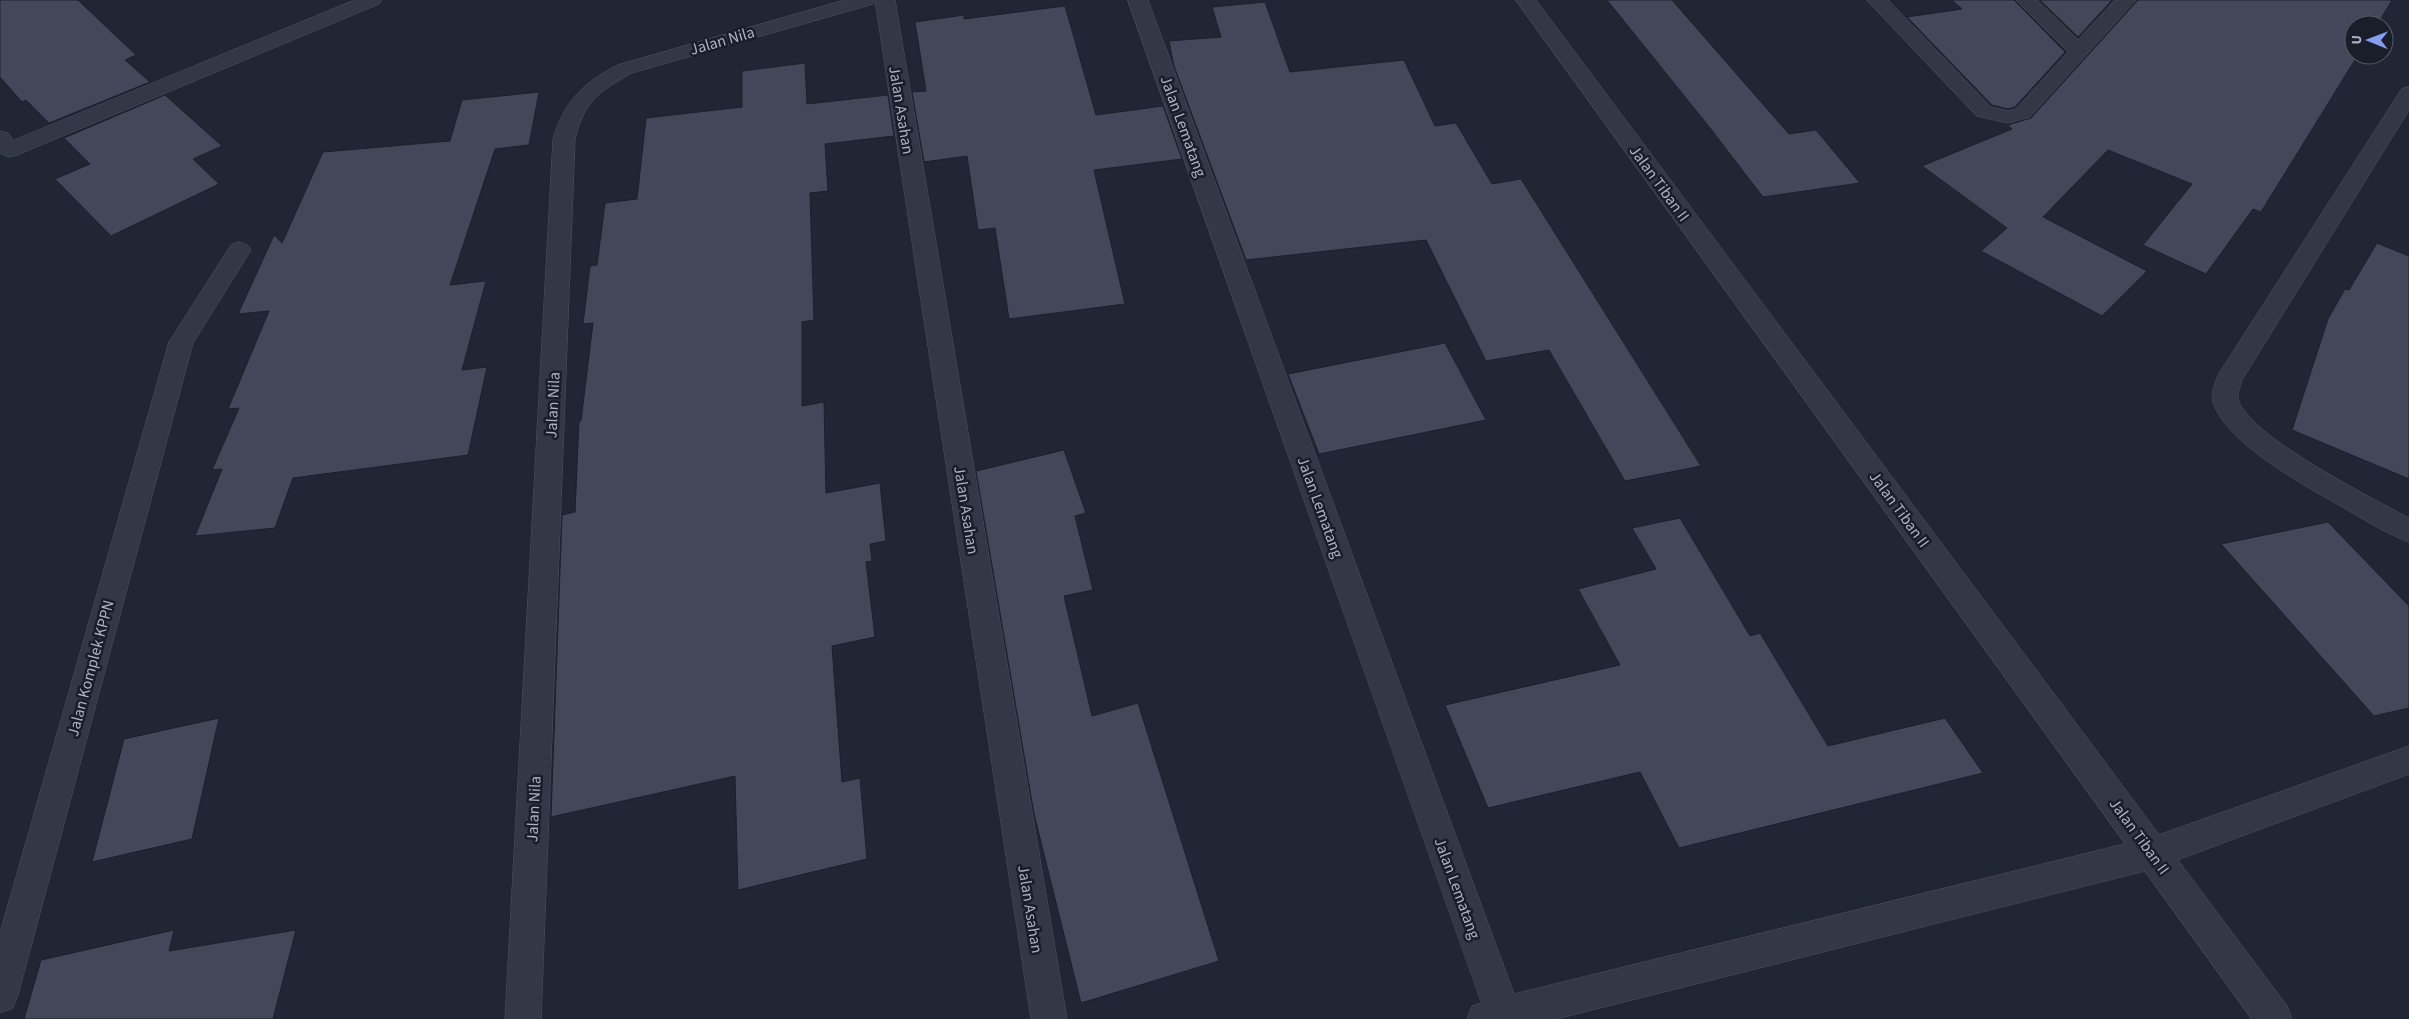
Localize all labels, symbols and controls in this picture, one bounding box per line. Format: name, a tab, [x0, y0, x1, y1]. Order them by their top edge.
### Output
north arrow	[2344, 15, 2394, 65]
street label: Jalan Nila	[687, 21, 757, 61]
text: U	[2347, 35, 2367, 45]
street label: Jalan Asahan	[883, 64, 919, 156]
street label: Jalan Lematang	[1155, 73, 1212, 180]
street label: Jalan Tiban II	[1624, 141, 1694, 226]
street label: Jalan Nila	[540, 371, 566, 439]
street label: Jalan Lematang	[1292, 454, 1349, 561]
street label: Jalan Asahan	[948, 464, 984, 556]
street label: Jalan Tiban II	[1864, 467, 1934, 552]
street label: Jalan Komplek KPPN	[62, 597, 120, 739]
street label: Jalan Nila	[521, 775, 547, 843]
street label: Jalan Tiban II	[2104, 794, 2174, 879]
street label: Jalan Lematang	[1429, 835, 1486, 942]
street label: Jalan Asahan	[1012, 863, 1048, 955]

